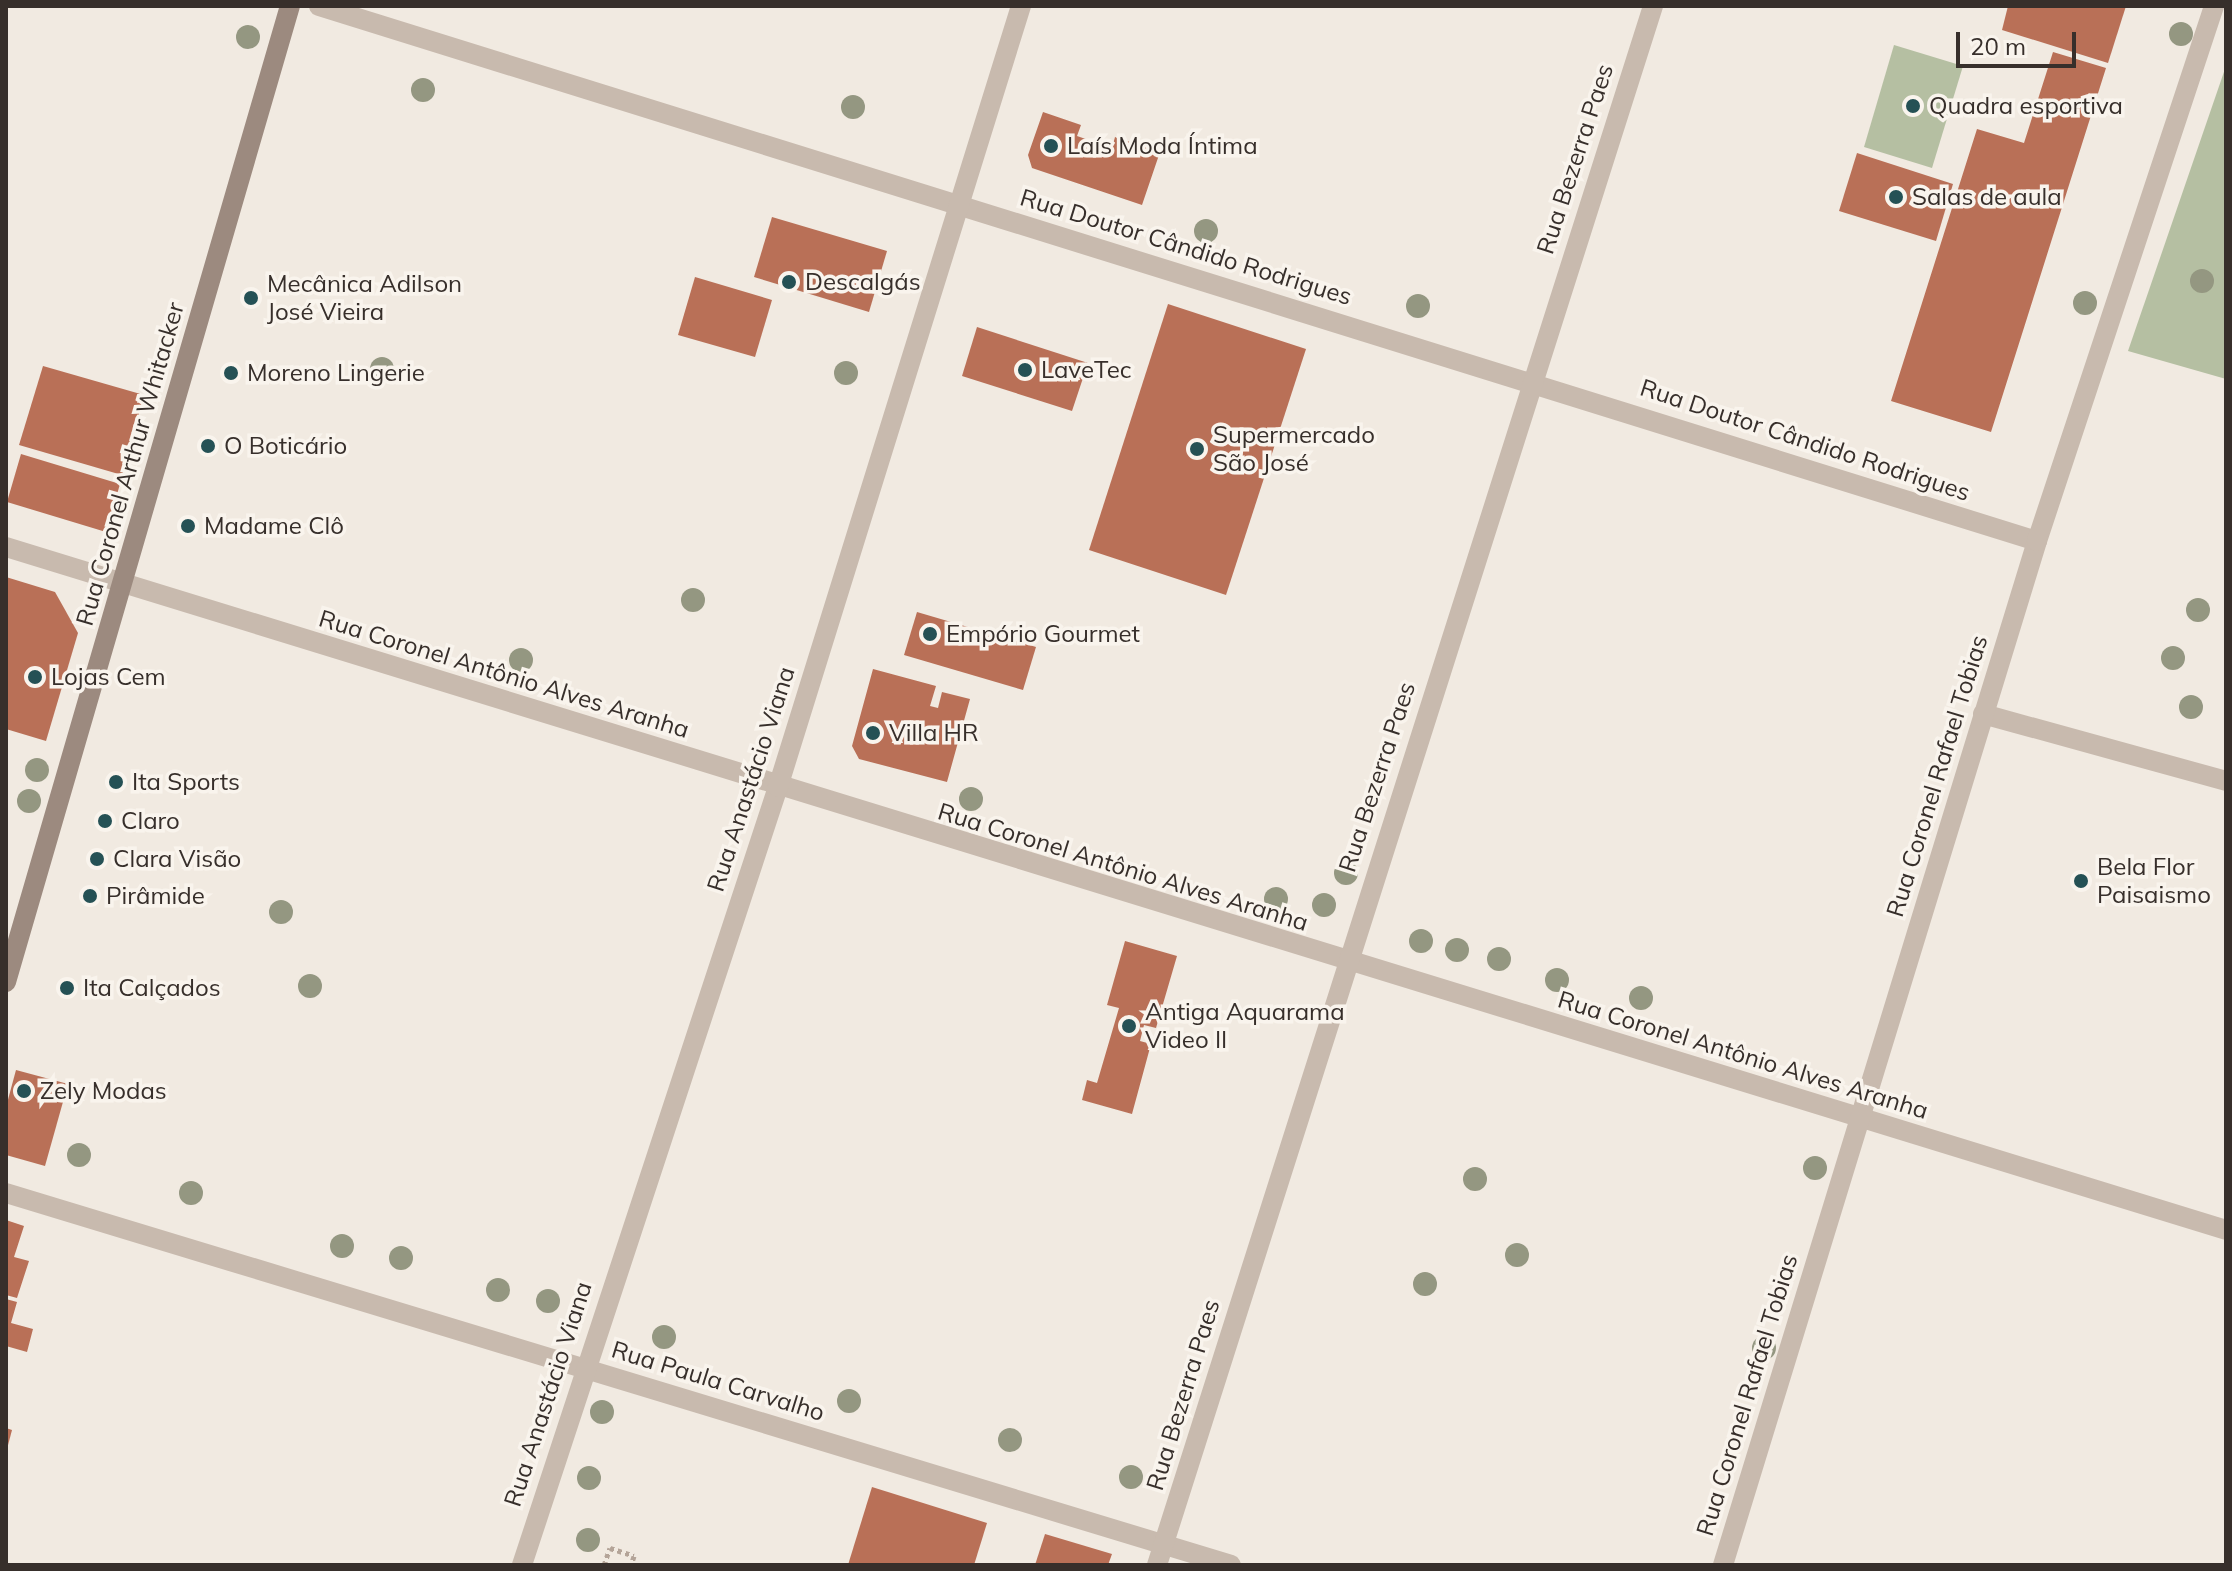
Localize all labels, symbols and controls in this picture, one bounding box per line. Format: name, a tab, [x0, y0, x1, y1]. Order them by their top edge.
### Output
scale bar	[1960, 16, 2080, 66]
text: 20 m	[1970, 31, 2026, 61]
street label: Rua Bezerra Paes	[1531, 60, 1619, 258]
place label: Quadra esportiva	[1929, 92, 2123, 120]
marker: Quadra esportiva	[1904, 97, 1922, 115]
place label: Laís Moda Íntima	[1067, 132, 1258, 160]
marker: Laís Moda Íntima	[1042, 137, 1060, 155]
street label: Rua Doutor Cândido Rodrigues	[1017, 183, 1355, 311]
place label: Salas de aula	[1912, 183, 2062, 211]
marker: Salas de aula	[1887, 188, 1905, 206]
place label: Descalgás	[805, 268, 921, 296]
place label: Mecânica Adilson José Vieira	[267, 270, 462, 326]
marker: Descalgás	[780, 273, 798, 291]
marker: Mecânica Adilson José Vieira	[242, 289, 260, 307]
street label: Rua Coronel Arthur Whitacker	[70, 299, 190, 629]
place label: LaveTec	[1041, 356, 1132, 384]
place label: Moreno Lingerie	[247, 359, 425, 387]
marker: LaveTec	[1016, 361, 1034, 379]
marker: Moreno Lingerie	[222, 364, 240, 382]
street label: Rua Doutor Cândido Rodrigues	[1636, 373, 1974, 507]
place label: Supermercado São José	[1213, 421, 1375, 477]
place label: O Boticário	[224, 432, 347, 460]
marker: O Boticário	[199, 437, 217, 455]
marker: Supermercado São José	[1188, 440, 1206, 458]
place label: Madame Clô	[204, 512, 344, 540]
marker: Madame Clô	[179, 517, 197, 535]
street label: Rua Coronel Antônio Alves Aranha	[315, 604, 693, 744]
place label: Empório Gourmet	[946, 620, 1140, 648]
marker: Empório Gourmet	[921, 625, 939, 643]
street label: Rua Coronel Rafael Tobias	[1880, 632, 1994, 920]
place label: Lojas Cem	[51, 663, 166, 691]
street label: Rua Anastácio Viana	[701, 663, 801, 895]
marker: Lojas Cem	[26, 668, 44, 686]
street label: Rua Bezerra Paes	[1333, 678, 1421, 876]
place label: Villa HR	[889, 719, 979, 747]
marker: Villa HR	[864, 724, 882, 742]
place label: Ita Sports	[132, 768, 240, 796]
marker: Ita Sports	[107, 773, 125, 791]
street label: Rua Coronel Antônio Alves Aranha	[934, 797, 1312, 937]
place label: Claro	[121, 807, 180, 835]
marker: Claro	[96, 812, 114, 830]
place label: Clara Visão	[113, 845, 241, 873]
marker: Clara Visão	[88, 850, 106, 868]
place label: Bela Flor Paisaismo	[2097, 853, 2211, 909]
marker: Bela Flor Paisaismo	[2072, 872, 2090, 890]
place label: Pirâmide	[106, 882, 205, 910]
marker: Pirâmide	[81, 887, 99, 905]
place label: Ita Calçados	[83, 974, 221, 1002]
marker: Ita Calçados	[58, 979, 76, 997]
street label: Rua Coronel Antônio Alves Aranha	[1554, 985, 1932, 1125]
place label: Antiga Aquarama Video II	[1145, 998, 1345, 1054]
marker: Antiga Aquarama Video II	[1120, 1017, 1138, 1035]
place label: Zely Modas	[40, 1077, 167, 1105]
marker: Zely Modas	[15, 1082, 33, 1100]
street label: Rua Coronel Rafael Tobias	[1690, 1251, 1804, 1539]
street label: Rua Anastácio Viana	[498, 1278, 598, 1510]
street label: Rua Bezerra Paes	[1140, 1296, 1226, 1494]
street label: Rua Paula Carvalho	[608, 1335, 828, 1427]

